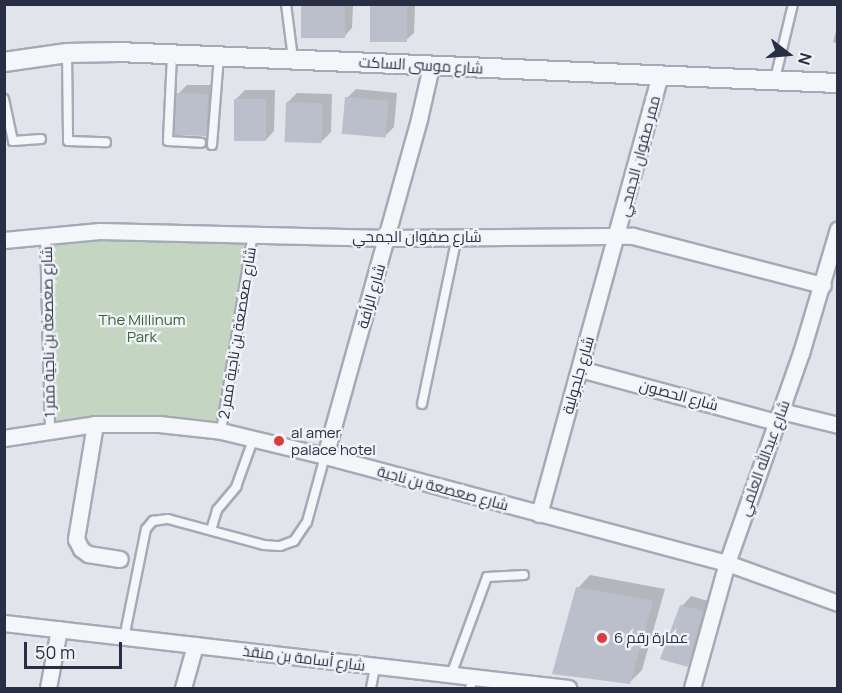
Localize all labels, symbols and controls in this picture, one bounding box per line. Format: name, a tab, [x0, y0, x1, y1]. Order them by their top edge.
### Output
north arrow	[758, 24, 818, 84]
text: N	[793, 50, 817, 68]
street label: شارع موسى الساكت	[358, 53, 484, 77]
street label: ممر صفوان الجمحي	[614, 94, 664, 218]
street label: شارع صفوان الجمحي	[352, 228, 482, 246]
street label: شارع صعصعة بن ناجية ممر 1	[38, 246, 58, 418]
street label: شارع صعصعة بن ناجية ممر 2	[214, 246, 260, 420]
street label: شارع الرأفة	[353, 262, 389, 330]
park label: The Millinum Park	[99, 310, 185, 345]
street label: شارع جلجولية	[558, 334, 598, 416]
street label: شارع الحصون	[638, 376, 720, 414]
street label: شارع عبدالله العلمي	[735, 398, 793, 518]
place label: al amer palace hotel	[291, 423, 376, 458]
marker: al amer palace hotel	[272, 434, 286, 448]
street label: شارع صعصعة بن ناجية	[375, 462, 511, 514]
place label: عمارة رقم 6	[614, 629, 688, 647]
scale bar	[27, 630, 124, 668]
marker: عمارة رقم 6	[595, 631, 609, 645]
text: 50 m	[35, 640, 75, 664]
street label: شارع أسامة بن منقذ	[242, 642, 366, 674]

